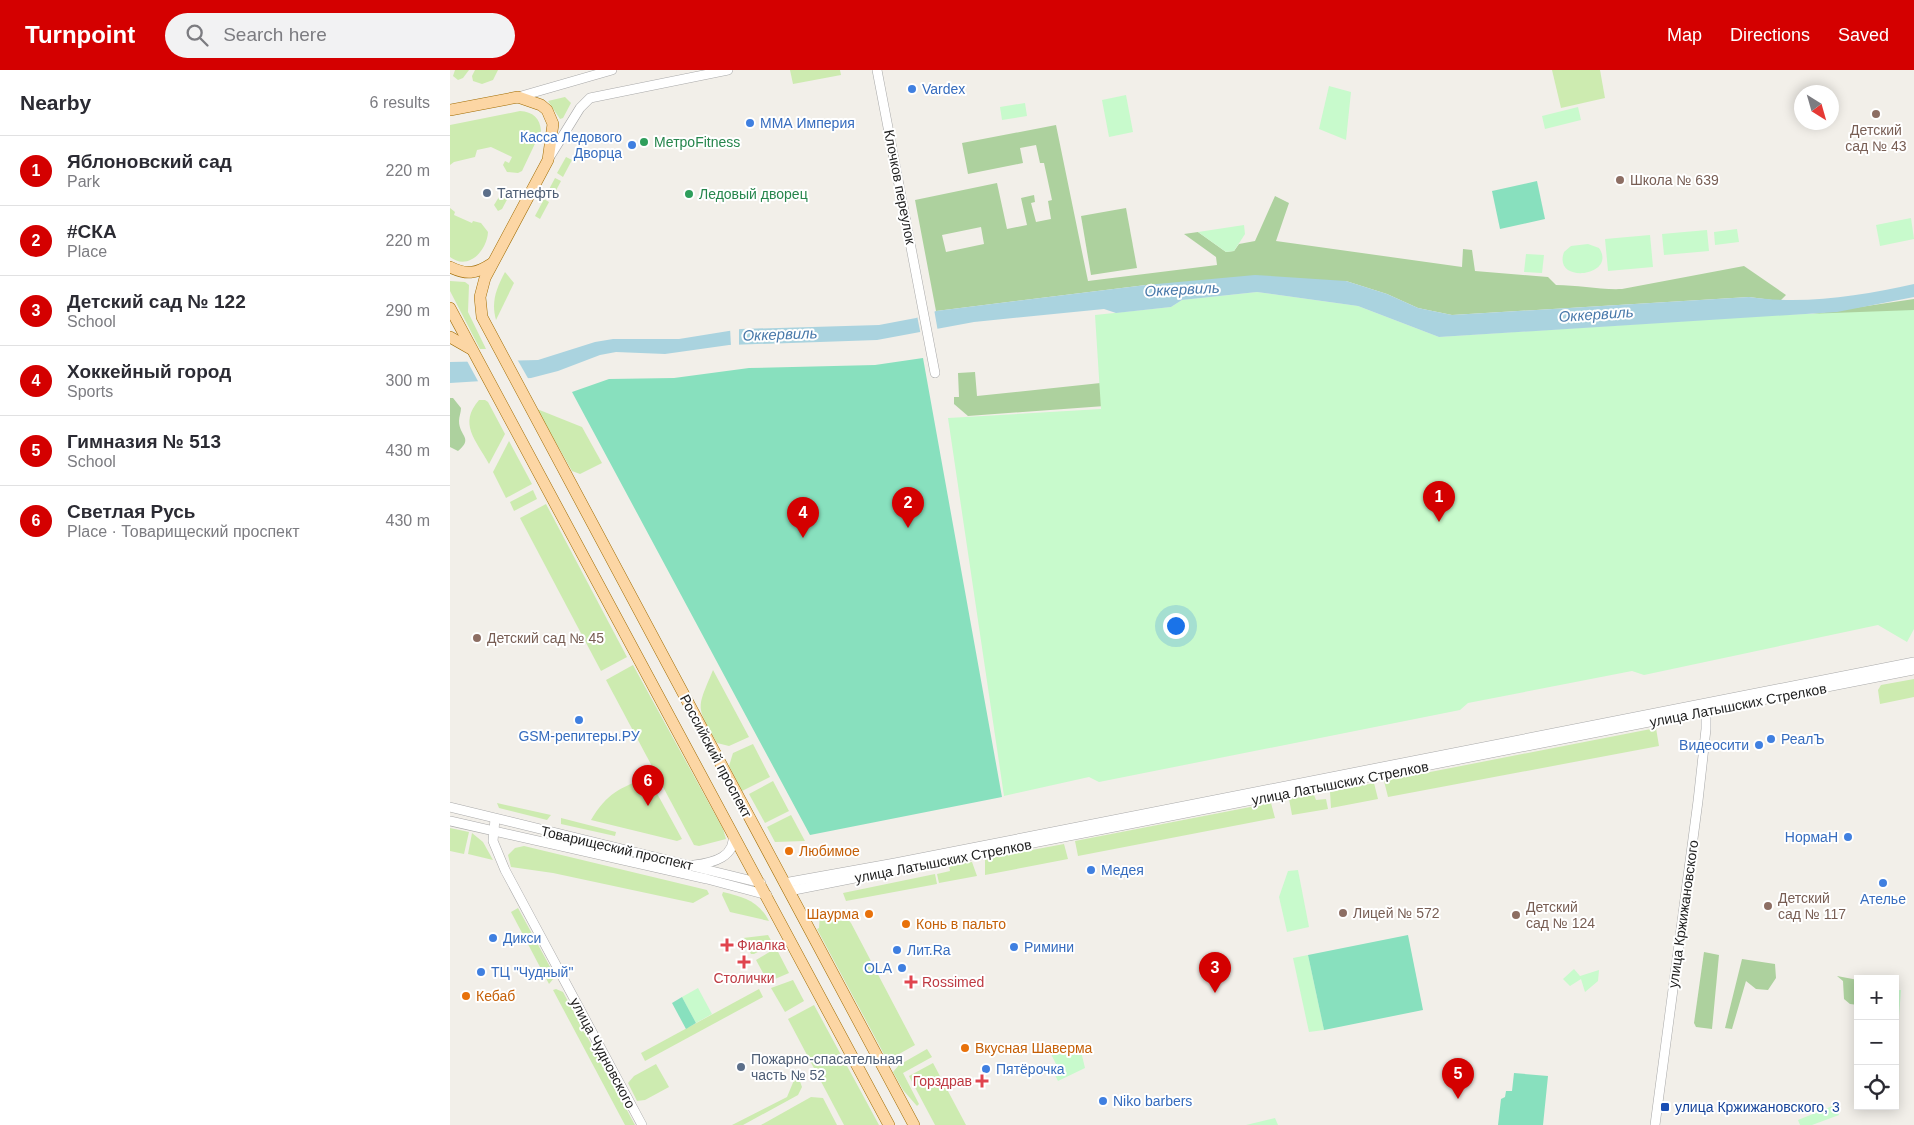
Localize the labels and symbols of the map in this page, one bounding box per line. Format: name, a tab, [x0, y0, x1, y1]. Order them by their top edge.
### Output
place label: Vardex	[922, 81, 965, 97]
marker: Vardex	[906, 83, 918, 95]
north arrow	[1794, 85, 1839, 130]
marker: Детский сад № 43	[1870, 108, 1882, 120]
place label: ММА Империя	[760, 115, 855, 131]
marker: ММА Империя	[744, 117, 756, 129]
place label: Детский сад № 43	[1845, 122, 1907, 154]
street label: Клочков переулок	[881, 128, 919, 246]
place label: Касса Ледового Дворца	[520, 129, 622, 161]
place label: МетроFitness	[654, 134, 740, 150]
marker: МетроFitness	[638, 136, 650, 148]
marker: Касса Ледового Дворца	[626, 139, 638, 151]
place label: Школа № 639	[1630, 172, 1719, 188]
marker: Школа № 639	[1614, 174, 1626, 186]
place label: Татнефть	[497, 185, 559, 201]
place label: Ледовый дворец	[699, 186, 808, 202]
marker: Татнефть	[481, 187, 493, 199]
marker: Ледовый дворец	[683, 188, 695, 200]
water label: Оккервиль	[1144, 279, 1220, 299]
water label: Оккервиль	[1558, 303, 1634, 325]
water label: Оккервиль	[742, 324, 818, 344]
pin: 1	[1423, 481, 1455, 522]
pin: 2	[892, 487, 924, 528]
pin: 4	[787, 497, 819, 538]
your location	[1163, 613, 1189, 639]
place label: Детский сад № 45	[487, 630, 604, 646]
marker: Детский сад № 45	[471, 632, 483, 644]
street label: улица Латышских Стрелков	[1648, 680, 1828, 730]
street label: Российский проспект	[677, 692, 756, 821]
marker: GSM-репитеры.РУ	[573, 714, 585, 726]
place label: GSM-репитеры.РУ	[518, 728, 640, 744]
place label: РеалЪ	[1781, 731, 1825, 747]
marker: РеалЪ	[1765, 733, 1777, 745]
place label: Видеосити	[1679, 737, 1749, 753]
marker: Видеосити	[1753, 739, 1765, 751]
street label: улица Латышских Стрелков	[1250, 758, 1430, 808]
pin: 6	[632, 765, 664, 806]
street label: Товарищеский проспект	[539, 823, 695, 873]
place label: НормаН	[1785, 829, 1838, 845]
marker: НормаН	[1842, 831, 1854, 843]
street label: улица Латышских Стрелков	[853, 836, 1033, 886]
street label: улица Кржижановского	[1665, 839, 1701, 989]
place label: Любимое	[799, 843, 860, 859]
marker: Любимое	[783, 845, 795, 857]
place label: Медея	[1101, 862, 1144, 878]
marker: Медея	[1085, 864, 1097, 876]
marker: Ателье	[1877, 877, 1889, 889]
place label: Детский сад № 117	[1778, 890, 1846, 922]
place label: Ателье	[1860, 891, 1906, 907]
place label: Детский сад № 124	[1526, 899, 1595, 931]
marker: Детский сад № 117	[1762, 900, 1774, 912]
place label: Лицей № 572	[1353, 905, 1440, 921]
place label: Шаурма	[807, 906, 859, 922]
marker: Лицей № 572	[1337, 907, 1349, 919]
marker: Шаурма	[863, 908, 875, 920]
marker: Детский сад № 124	[1510, 909, 1522, 921]
place label: Конь в пальто	[916, 916, 1006, 932]
marker: Конь в пальто	[900, 918, 912, 930]
place label: Дикси	[503, 930, 541, 946]
marker: Дикси	[487, 932, 499, 944]
place label: Фиалка	[737, 937, 786, 953]
marker: Фиалка	[721, 939, 733, 951]
place label: Римини	[1024, 939, 1074, 955]
marker: Римини	[1008, 941, 1020, 953]
place label: Лит.Ra	[907, 942, 951, 958]
marker: Лит.Ra	[891, 944, 903, 956]
pin: 3	[1199, 952, 1231, 993]
marker: Столички	[738, 956, 750, 968]
place label: OLA	[864, 960, 893, 976]
marker: OLA	[896, 962, 908, 974]
place label: ТЦ "Чудный"	[491, 964, 573, 980]
marker: ТЦ "Чудный"	[475, 966, 487, 978]
place label: Столички	[713, 970, 775, 986]
place label: Rossimed	[922, 974, 984, 990]
marker: Rossimed	[904, 975, 918, 989]
place label: Кебаб	[476, 988, 515, 1004]
marker: Кебаб	[460, 990, 472, 1002]
street label: улица Чудновского	[567, 995, 639, 1111]
place label: Вкусная Шаверма	[975, 1040, 1093, 1056]
marker: Вкусная Шаверма	[959, 1042, 971, 1054]
place label: Пожарно-спасательная часть № 52	[751, 1051, 903, 1083]
pin: 5	[1442, 1058, 1474, 1099]
marker: Пожарно-спасательная часть № 52	[735, 1061, 747, 1073]
place label: Пятёрочка	[996, 1061, 1065, 1077]
marker: Пятёрочка	[980, 1063, 992, 1075]
place label: Горздрав	[913, 1073, 972, 1089]
marker: Горздрав	[976, 1075, 988, 1087]
place label: Niko barbers	[1113, 1093, 1192, 1109]
marker: Niko barbers	[1097, 1095, 1109, 1107]
place label: улица Кржижановского, 3	[1675, 1099, 1840, 1115]
marker: улица Кржижановского, 3	[1659, 1101, 1671, 1113]

